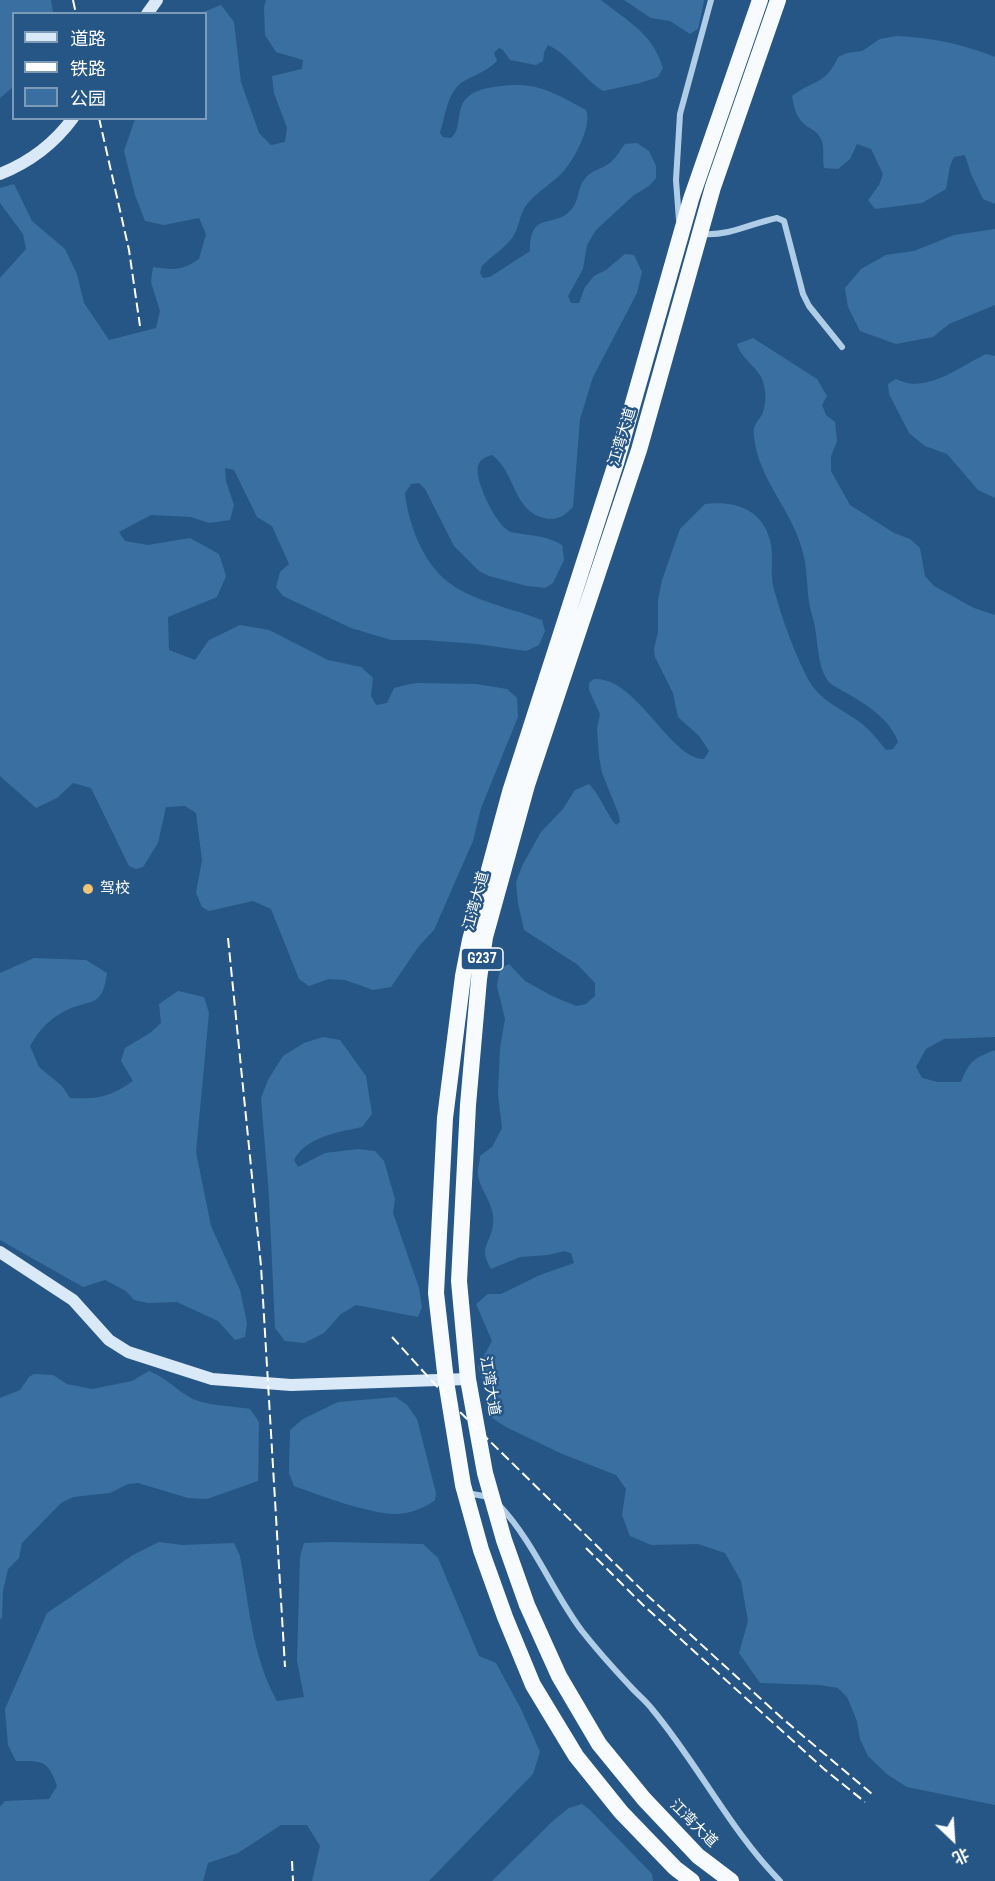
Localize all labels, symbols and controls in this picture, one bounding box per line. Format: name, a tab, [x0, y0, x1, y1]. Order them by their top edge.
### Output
legend	[12, 12, 207, 120]
text: 道路	[70, 28, 106, 49]
text: 铁路	[70, 58, 106, 79]
text: 公园	[70, 88, 106, 109]
street label: 江湾大道	[606, 406, 640, 468]
street label: 江湾大道	[461, 870, 493, 932]
place label: 驾校	[100, 880, 130, 898]
marker: 驾校	[81, 882, 95, 896]
road number: G237	[461, 948, 503, 970]
street label: 江湾大道	[475, 1355, 503, 1417]
street label: 江湾大道	[665, 1796, 721, 1852]
north arrow	[923, 1809, 983, 1869]
text: 北	[950, 1844, 972, 1868]

